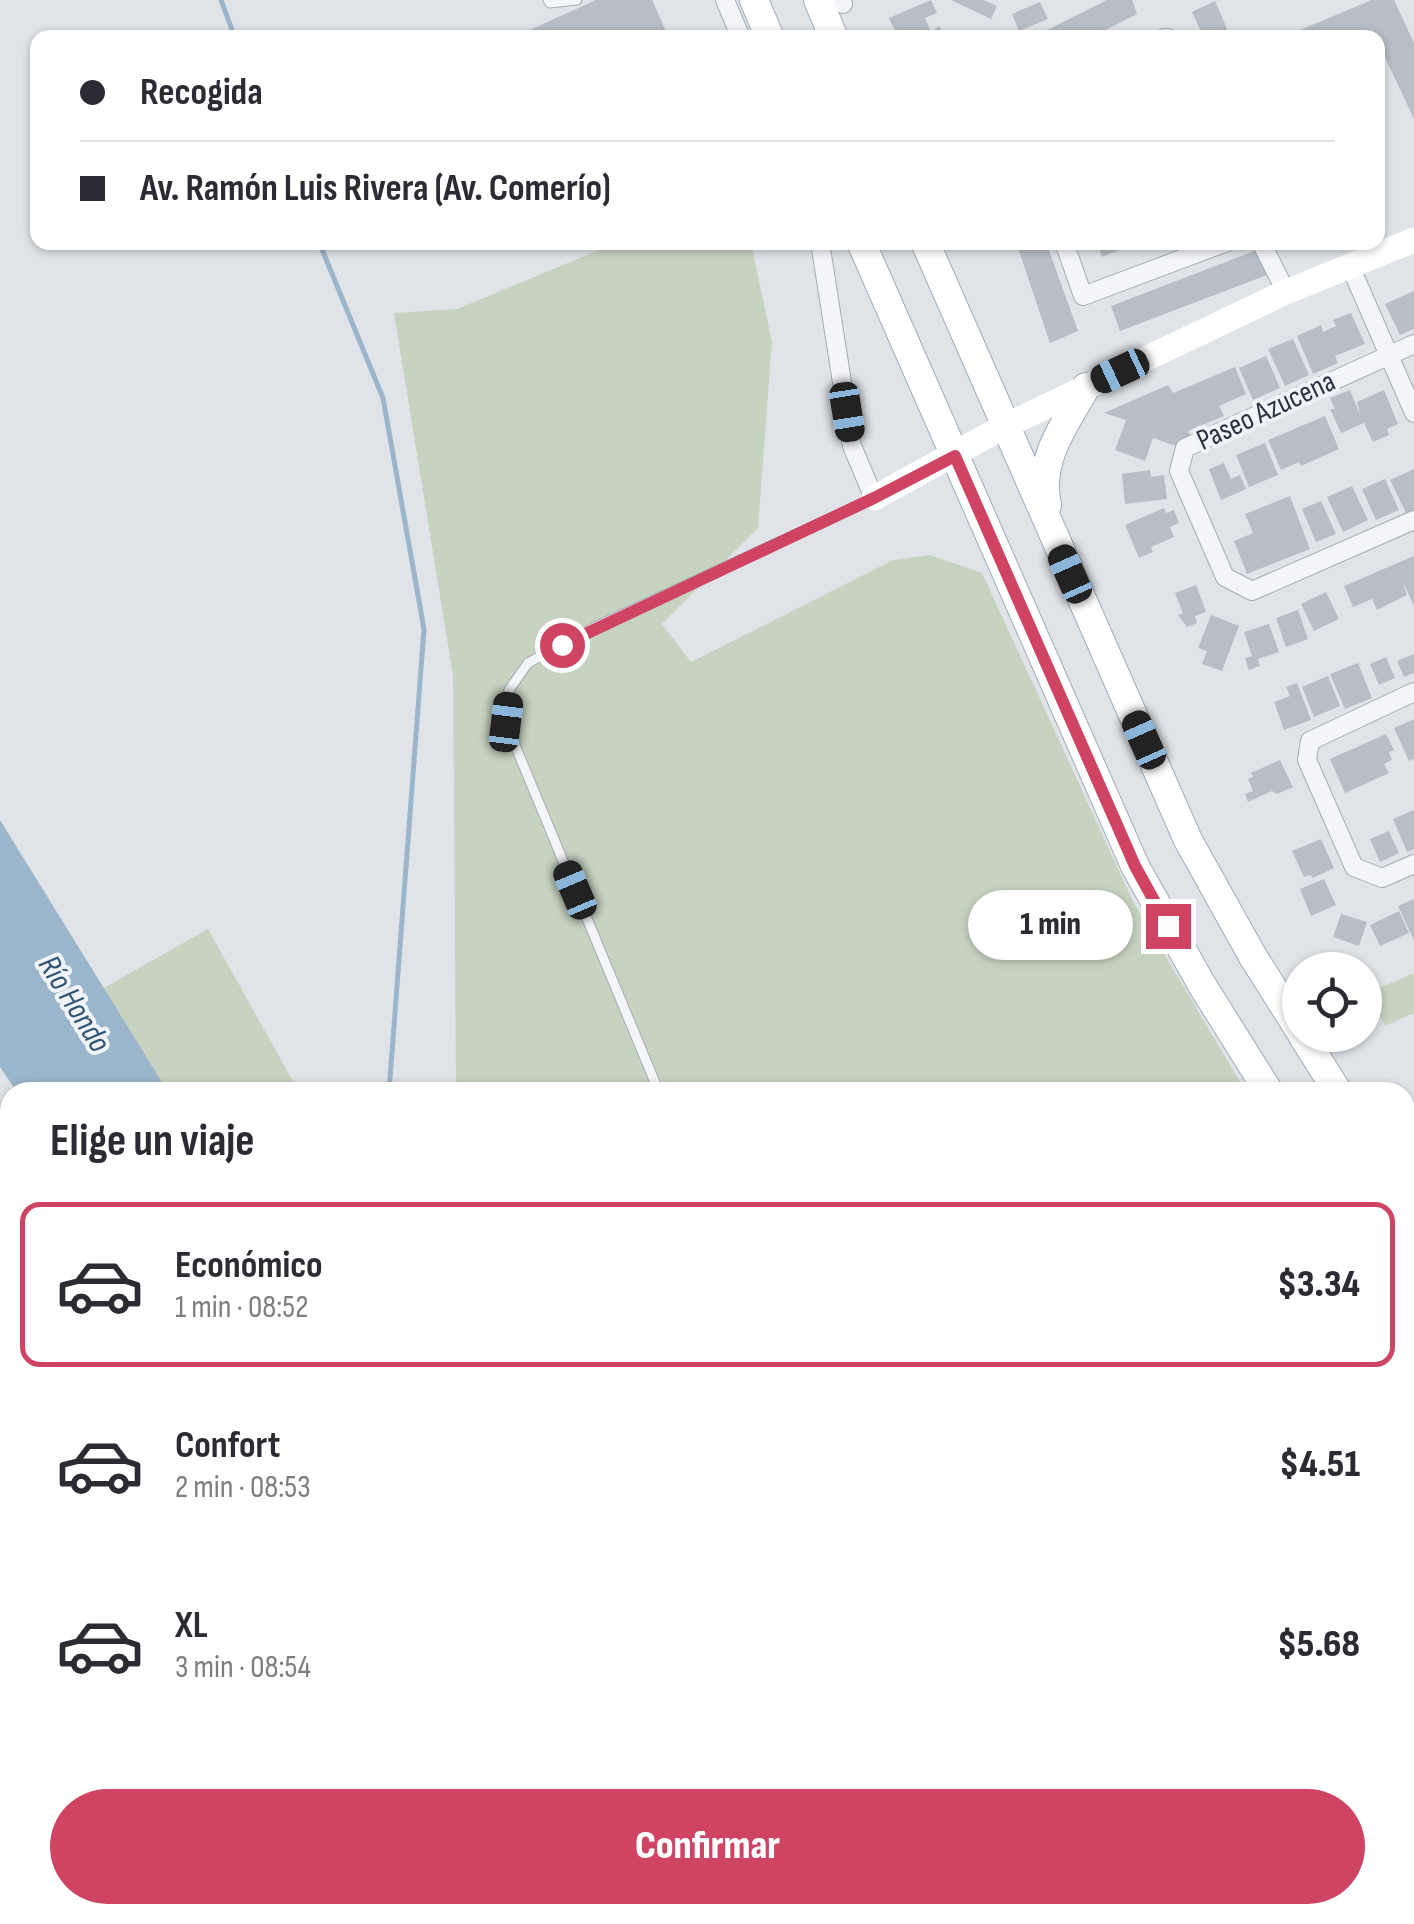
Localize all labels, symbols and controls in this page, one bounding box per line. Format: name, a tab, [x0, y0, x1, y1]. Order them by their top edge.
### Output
text: Recogida	[140, 70, 263, 115]
text: Av. Ramón Luis Rivera (Av. Comerío)	[140, 166, 611, 211]
car	[1086, 345, 1154, 397]
street label: Paseo Azucena	[1191, 363, 1341, 459]
car	[827, 380, 867, 444]
car	[1044, 540, 1096, 608]
route start	[540, 623, 585, 668]
car	[487, 690, 525, 754]
car	[1118, 706, 1170, 774]
car	[549, 857, 601, 923]
callout: 1 min	[968, 891, 1133, 961]
route end	[1146, 904, 1191, 949]
text: 1 min	[1020, 905, 1081, 944]
water label: Río Hondo	[29, 948, 119, 1060]
map controls	[1282, 952, 1382, 1052]
button: locate	[1282, 952, 1382, 1052]
text: Elige un viaje	[50, 1114, 255, 1169]
icon: car	[55, 1240, 145, 1330]
text: Económico	[175, 1243, 323, 1288]
text: $3.34	[1277, 1262, 1360, 1307]
text: 1 min · 08:52	[175, 1288, 308, 1327]
icon: car	[55, 1420, 145, 1510]
text: Confort	[175, 1423, 280, 1468]
text: $4.51	[1280, 1442, 1360, 1487]
text: 2 min · 08:53	[175, 1468, 311, 1507]
icon: car	[55, 1600, 145, 1690]
text: XL	[175, 1603, 208, 1648]
text: $5.68	[1278, 1622, 1360, 1667]
text: 3 min · 08:54	[175, 1648, 311, 1687]
button: Confirmar	[50, 1789, 1365, 1904]

